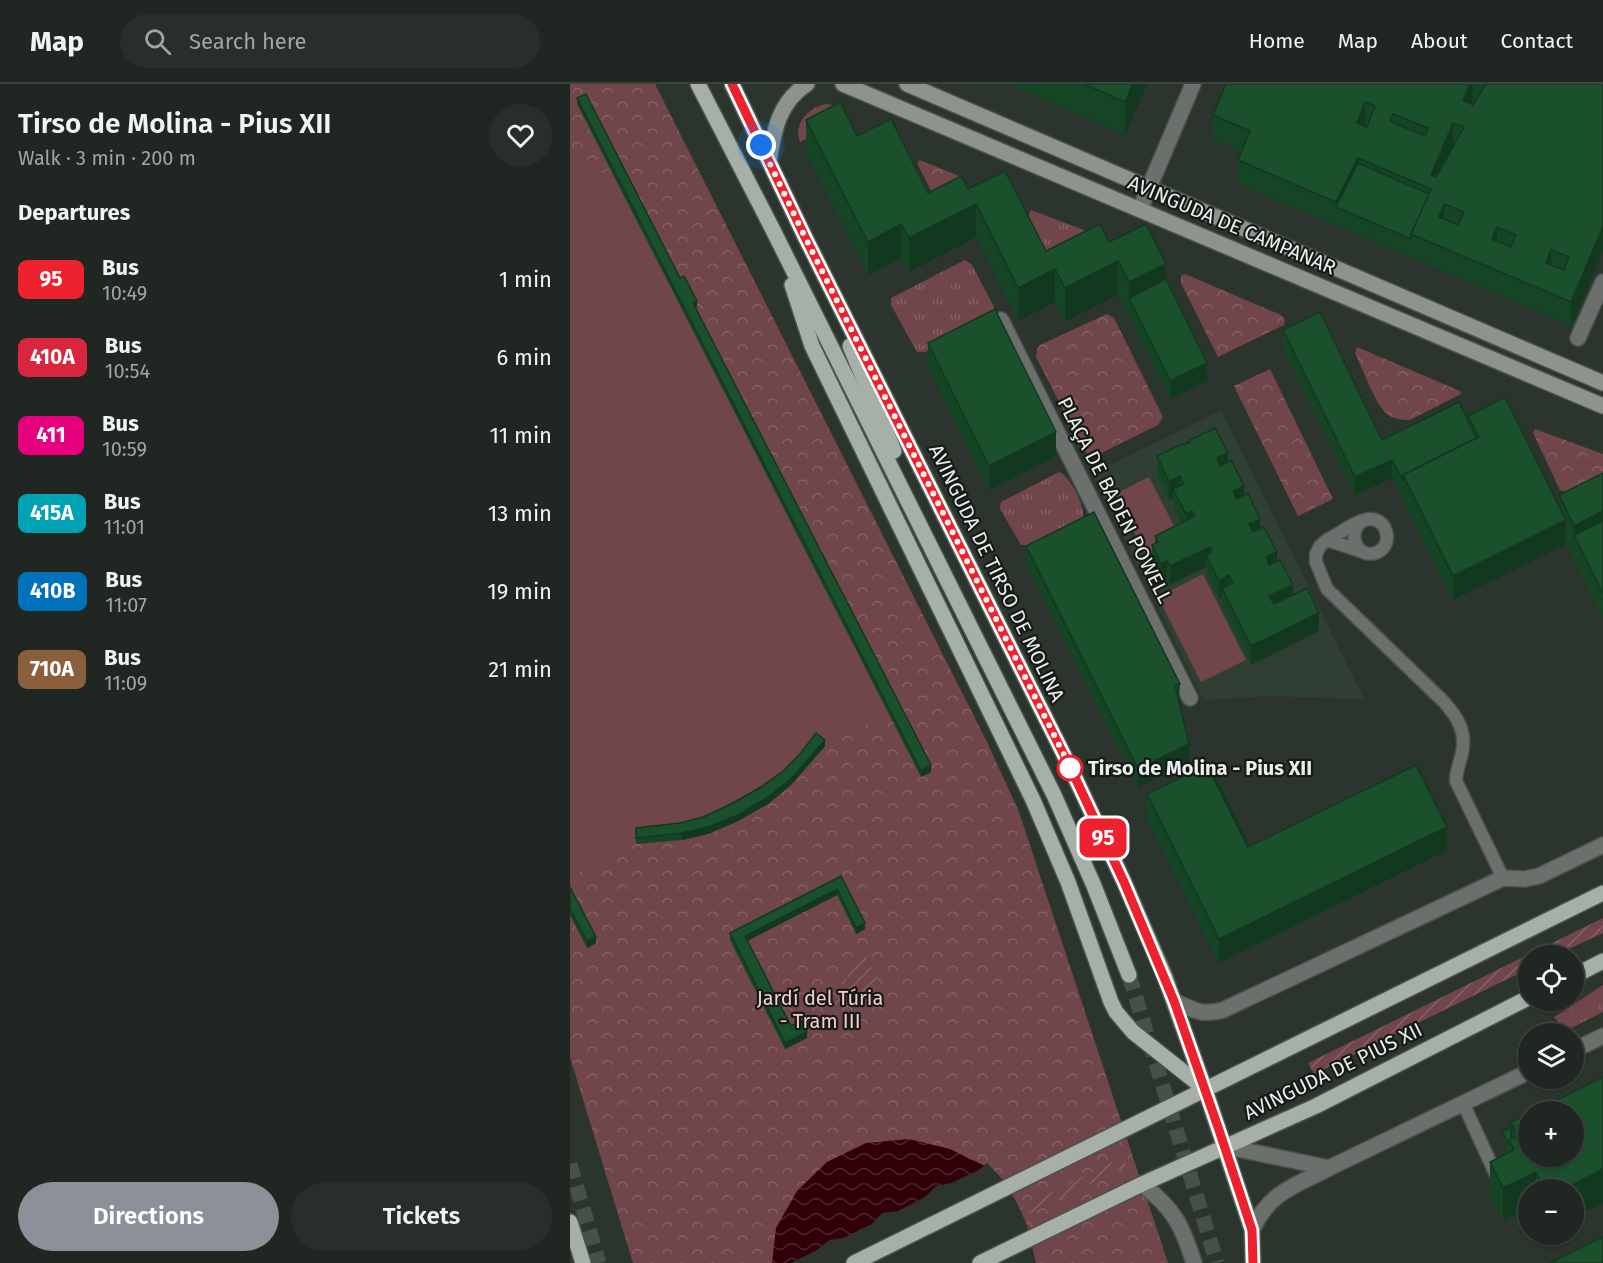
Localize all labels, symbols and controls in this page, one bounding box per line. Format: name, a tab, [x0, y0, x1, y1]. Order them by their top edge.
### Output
search box	[120, 14, 540, 68]
text: Map	[30, 25, 84, 58]
icon: search	[141, 25, 174, 58]
text: Search here	[189, 28, 307, 55]
text: Home	[1249, 28, 1305, 54]
text: Map	[1338, 28, 1378, 54]
text: About	[1411, 28, 1468, 54]
text: Contact	[1501, 28, 1573, 54]
button: heart	[489, 104, 552, 167]
text: Tirso de Molina - Pius XII	[18, 107, 332, 140]
your location	[746, 130, 776, 160]
text: Walk · 3 min · 200 m	[18, 146, 196, 170]
street label: AVINGUDA DE CAMPANAR	[1125, 170, 1339, 280]
text: Departures	[18, 199, 130, 226]
text: Bus	[102, 254, 139, 281]
text: 95	[39, 266, 63, 292]
text: 1 min	[499, 266, 552, 293]
text: 10:49	[102, 281, 147, 305]
text: Bus	[105, 332, 142, 359]
text: 410A	[30, 344, 75, 370]
text: 6 min	[496, 344, 552, 371]
text: 10:54	[105, 359, 150, 383]
street label: PLAÇA DE BADEN POWELL	[1052, 393, 1178, 608]
text: Bus	[102, 410, 139, 437]
text: 411	[36, 422, 66, 448]
text: 11 min	[489, 422, 552, 449]
text: 10:59	[102, 437, 147, 461]
street label: AVINGUDA DE TIRSO DE MOLINA	[924, 440, 1070, 706]
text: Bus	[104, 488, 141, 515]
text: 415A	[30, 500, 74, 526]
text: 13 min	[488, 500, 552, 527]
text: 11:01	[104, 515, 145, 539]
text: Bus	[105, 566, 142, 593]
text: 410B	[30, 578, 75, 604]
text: 19 min	[487, 578, 552, 605]
text: 11:07	[105, 593, 147, 617]
text: Bus	[104, 644, 141, 671]
text: 710A	[30, 656, 74, 682]
text: 21 min	[488, 656, 552, 683]
text: 11:09	[104, 671, 147, 695]
marker: Tirso de Molina - Pius XII	[1057, 755, 1083, 781]
place label: Tirso de Molina - Pius XII	[1088, 756, 1312, 780]
line badge: 95	[1076, 818, 1130, 858]
text: 95	[1091, 825, 1115, 851]
map controls	[1518, 945, 1584, 1245]
button: locate	[1518, 945, 1584, 1011]
park label: Jardí del Túria - Tram III	[757, 986, 883, 1033]
street label: AVINGUDA DE PIUS XII	[1240, 1017, 1426, 1125]
button: layers	[1518, 1023, 1584, 1089]
button: +	[1518, 1101, 1584, 1167]
button: −	[1518, 1179, 1584, 1245]
button: Directions	[18, 1182, 279, 1251]
button: Tickets	[291, 1182, 552, 1251]

